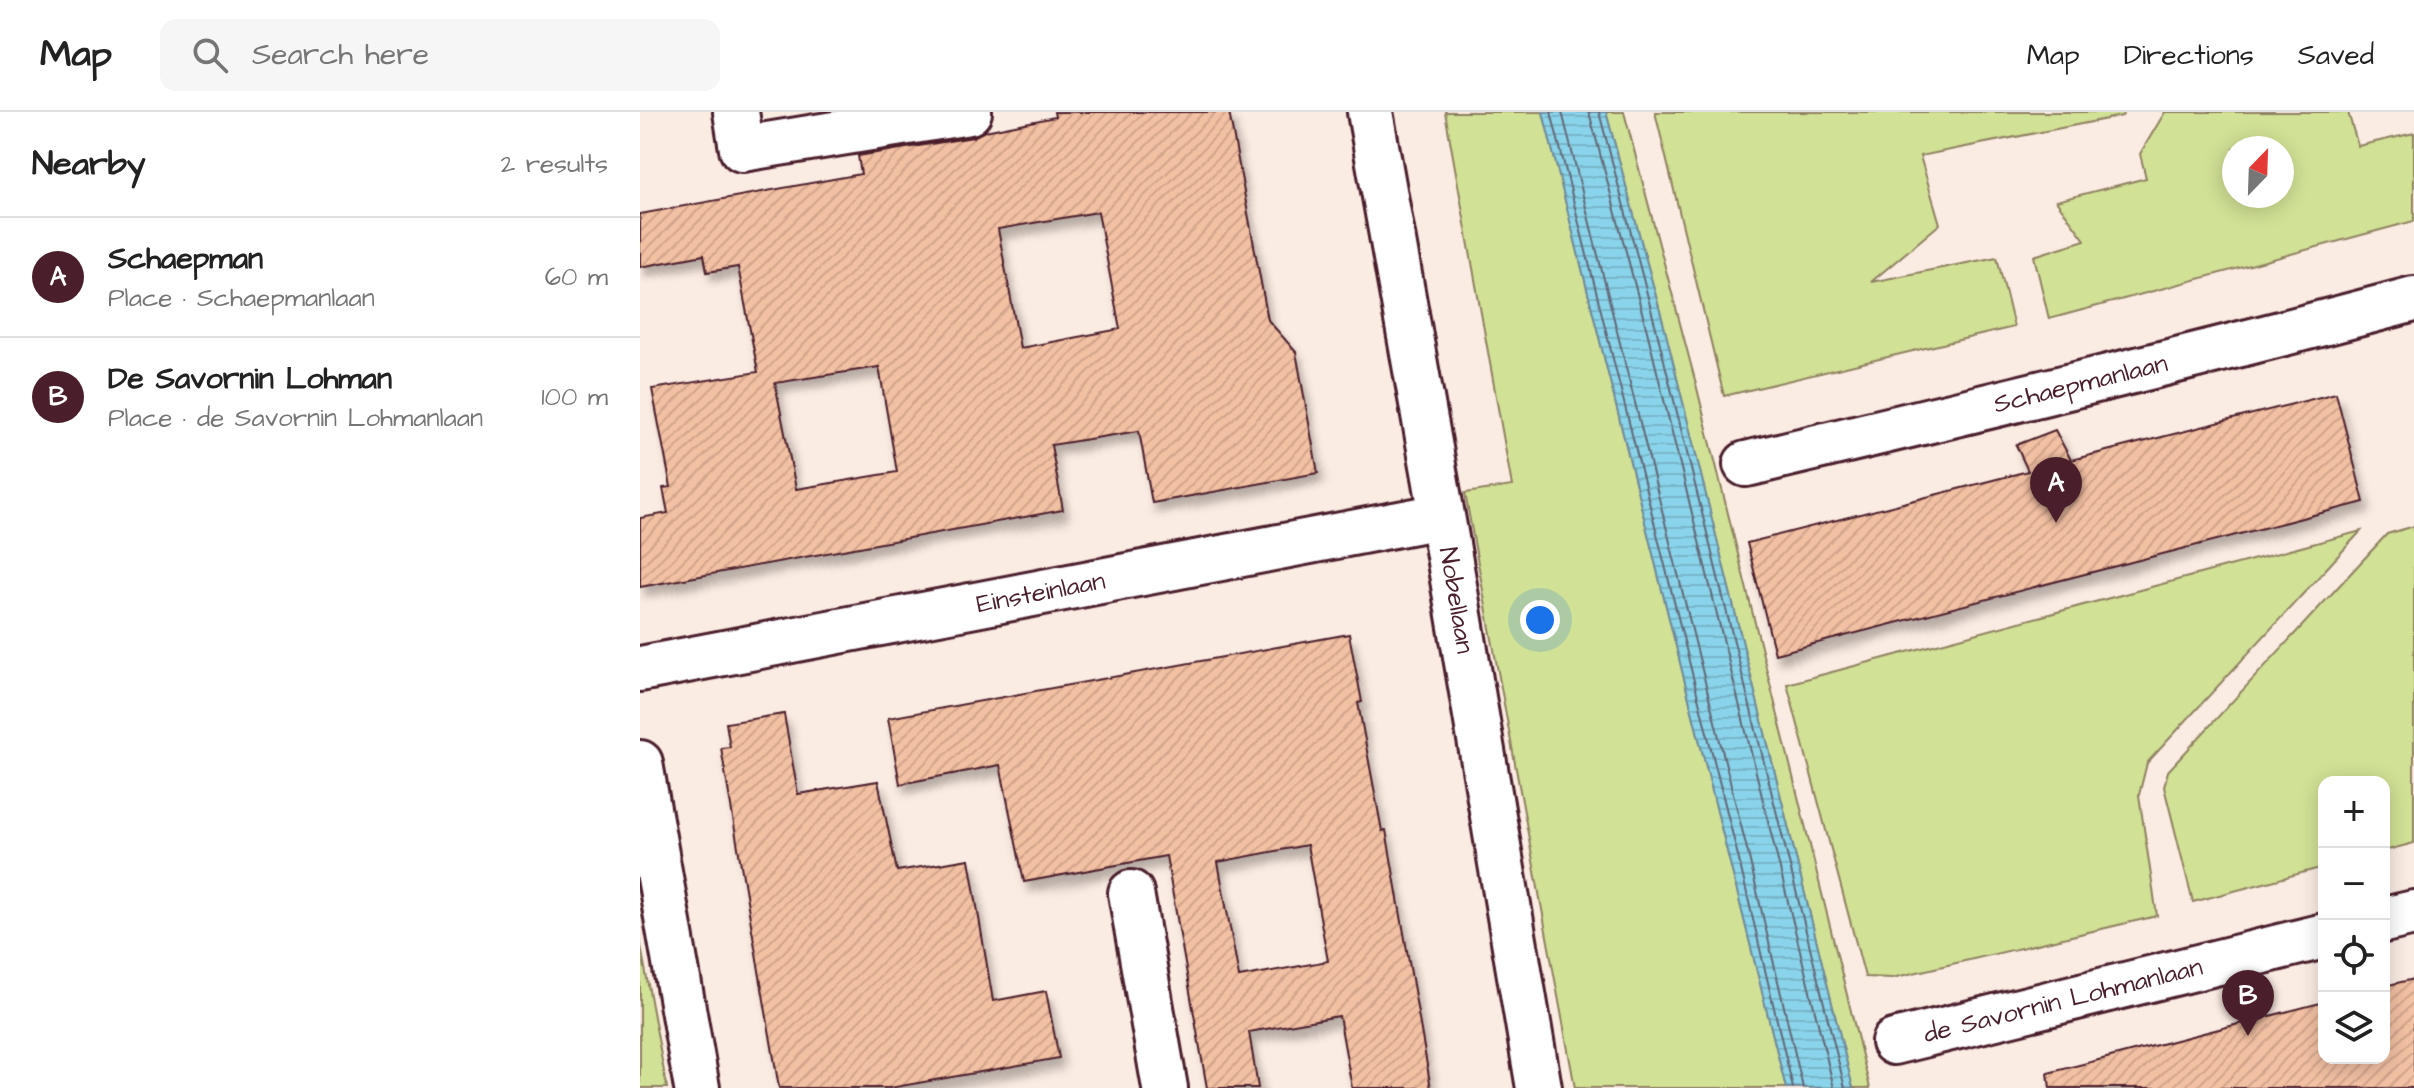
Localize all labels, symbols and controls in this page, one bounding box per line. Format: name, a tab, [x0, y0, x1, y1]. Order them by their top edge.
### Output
search box	[160, 19, 720, 91]
text: Map	[40, 29, 112, 81]
icon: search	[188, 33, 232, 77]
text: Search here	[252, 34, 429, 76]
text: Map	[2027, 36, 2080, 75]
text: Directions	[2124, 36, 2254, 75]
text: Saved	[2298, 36, 2374, 75]
north arrow	[2222, 136, 2294, 208]
text: Nearby	[32, 140, 146, 188]
text: 2 results	[500, 146, 608, 182]
text: Schaepman	[108, 238, 263, 280]
text: A	[50, 259, 66, 295]
text: 60 m	[545, 259, 608, 295]
text: Place · Schaepmanlaan	[108, 280, 375, 316]
street label: Schaepmanlaan	[1990, 345, 2171, 422]
text: De Savornin Lohman	[108, 358, 392, 400]
text: B	[49, 379, 67, 415]
text: 100 m	[541, 379, 608, 415]
text: Place · de Savornin Lohmanlaan	[108, 400, 483, 436]
pin: A	[2030, 457, 2082, 523]
street label: Nobellaan	[1430, 544, 1483, 656]
street label: Einsteinlaan	[973, 563, 1108, 622]
your location	[1520, 600, 1560, 640]
map controls	[2318, 776, 2390, 1064]
button: +	[2318, 776, 2390, 848]
button: −	[2318, 848, 2390, 920]
button: locate	[2318, 920, 2390, 992]
street label: de Savornin Lohmanlaan	[1920, 949, 2206, 1052]
pin: B	[2222, 970, 2274, 1036]
button: layers	[2318, 992, 2390, 1064]

